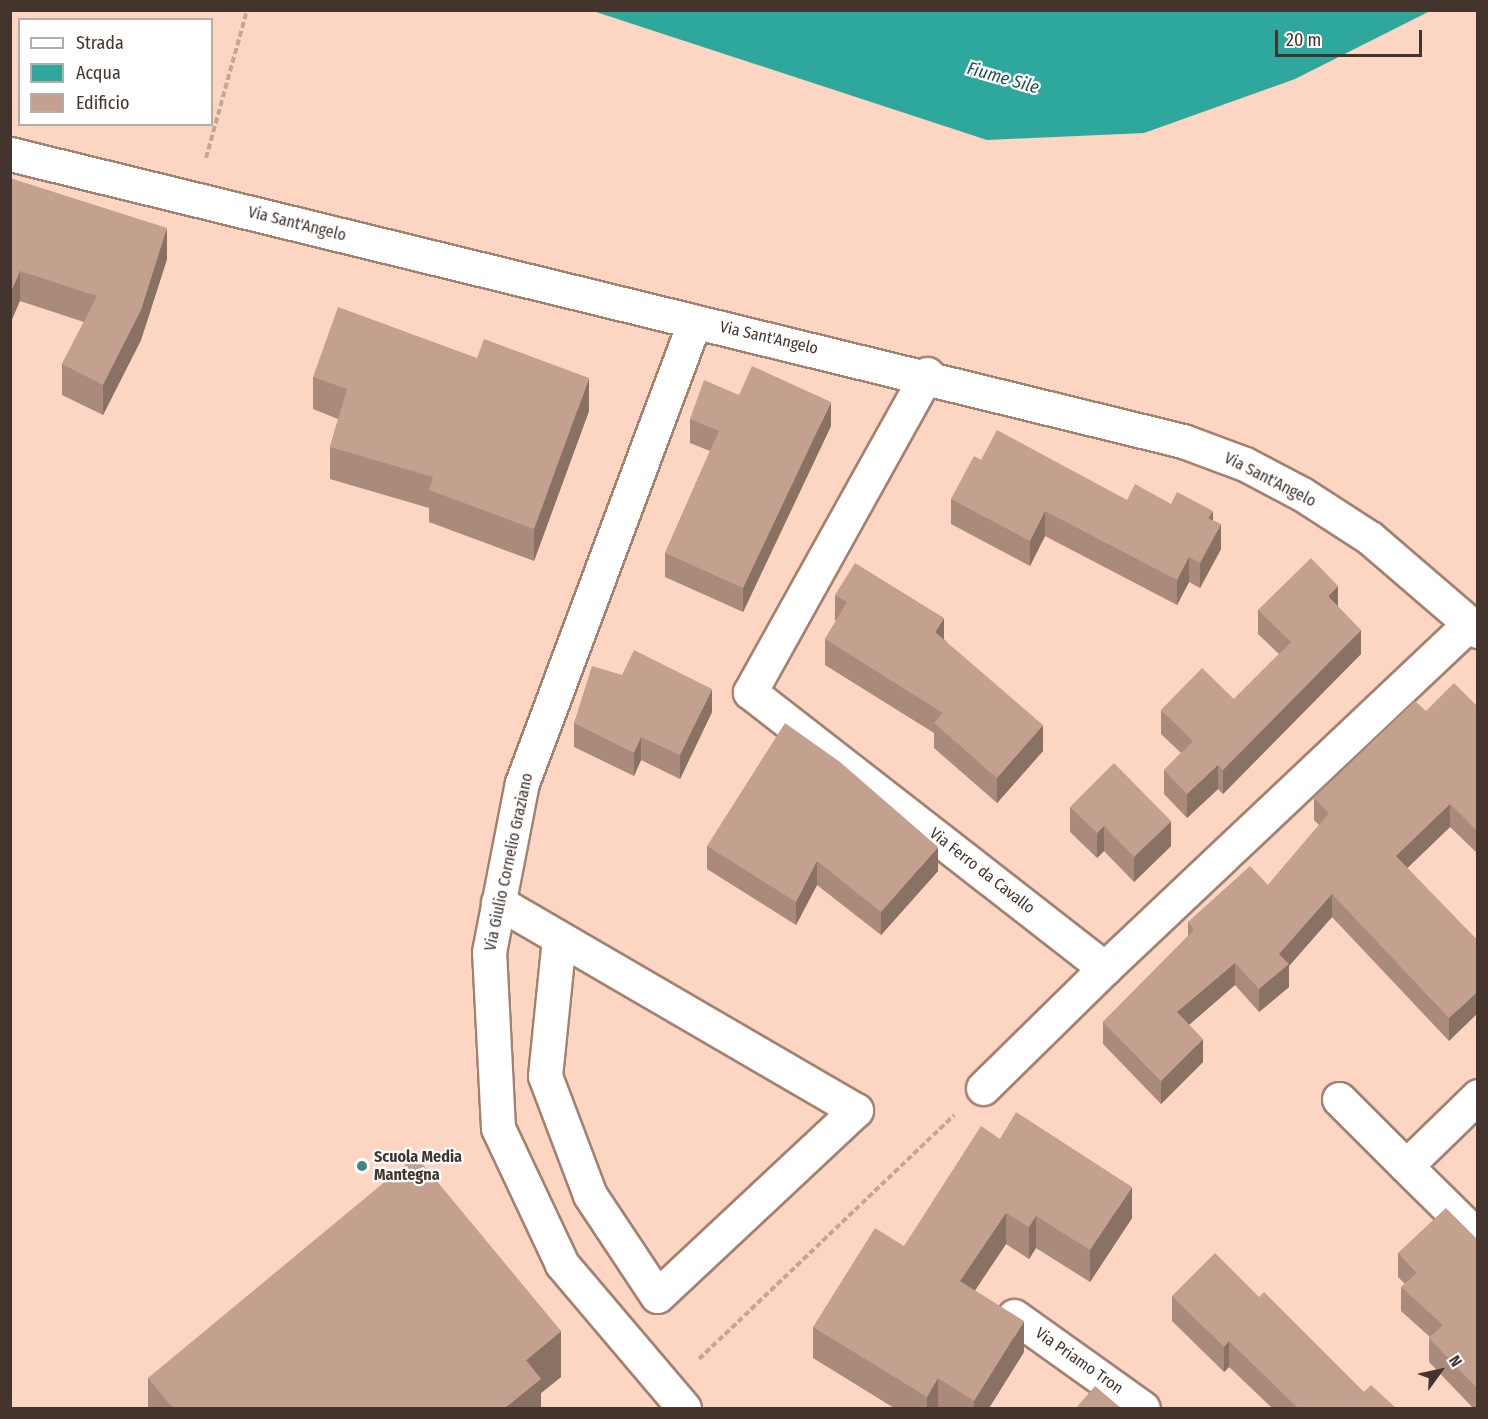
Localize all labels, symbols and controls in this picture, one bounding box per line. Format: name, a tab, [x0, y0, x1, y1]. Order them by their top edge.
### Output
legend	[18, 18, 213, 126]
scale bar	[1278, 18, 1425, 56]
text: 20 m	[1286, 29, 1321, 51]
text: Strada	[76, 32, 124, 54]
water label: Fiume Sile	[964, 57, 1042, 99]
text: Acqua	[76, 62, 121, 84]
text: Edificio	[76, 92, 129, 114]
street label: Via Sant'Angelo	[246, 203, 348, 245]
street label: Via Sant'Angelo	[718, 317, 820, 359]
street label: Via Sant'Angelo	[1221, 449, 1319, 511]
street label: Via Giulio Cornelio Graziano	[481, 771, 537, 953]
street label: Via Ferro da Cavallo	[926, 824, 1038, 918]
place label: Scuola Media Mantegna	[374, 1147, 462, 1185]
marker: Scuola Media Mantegna	[355, 1159, 369, 1173]
street label: Via Priamo Tron	[1031, 1324, 1127, 1398]
north arrow	[1410, 1341, 1470, 1401]
text: N	[1445, 1352, 1466, 1370]

